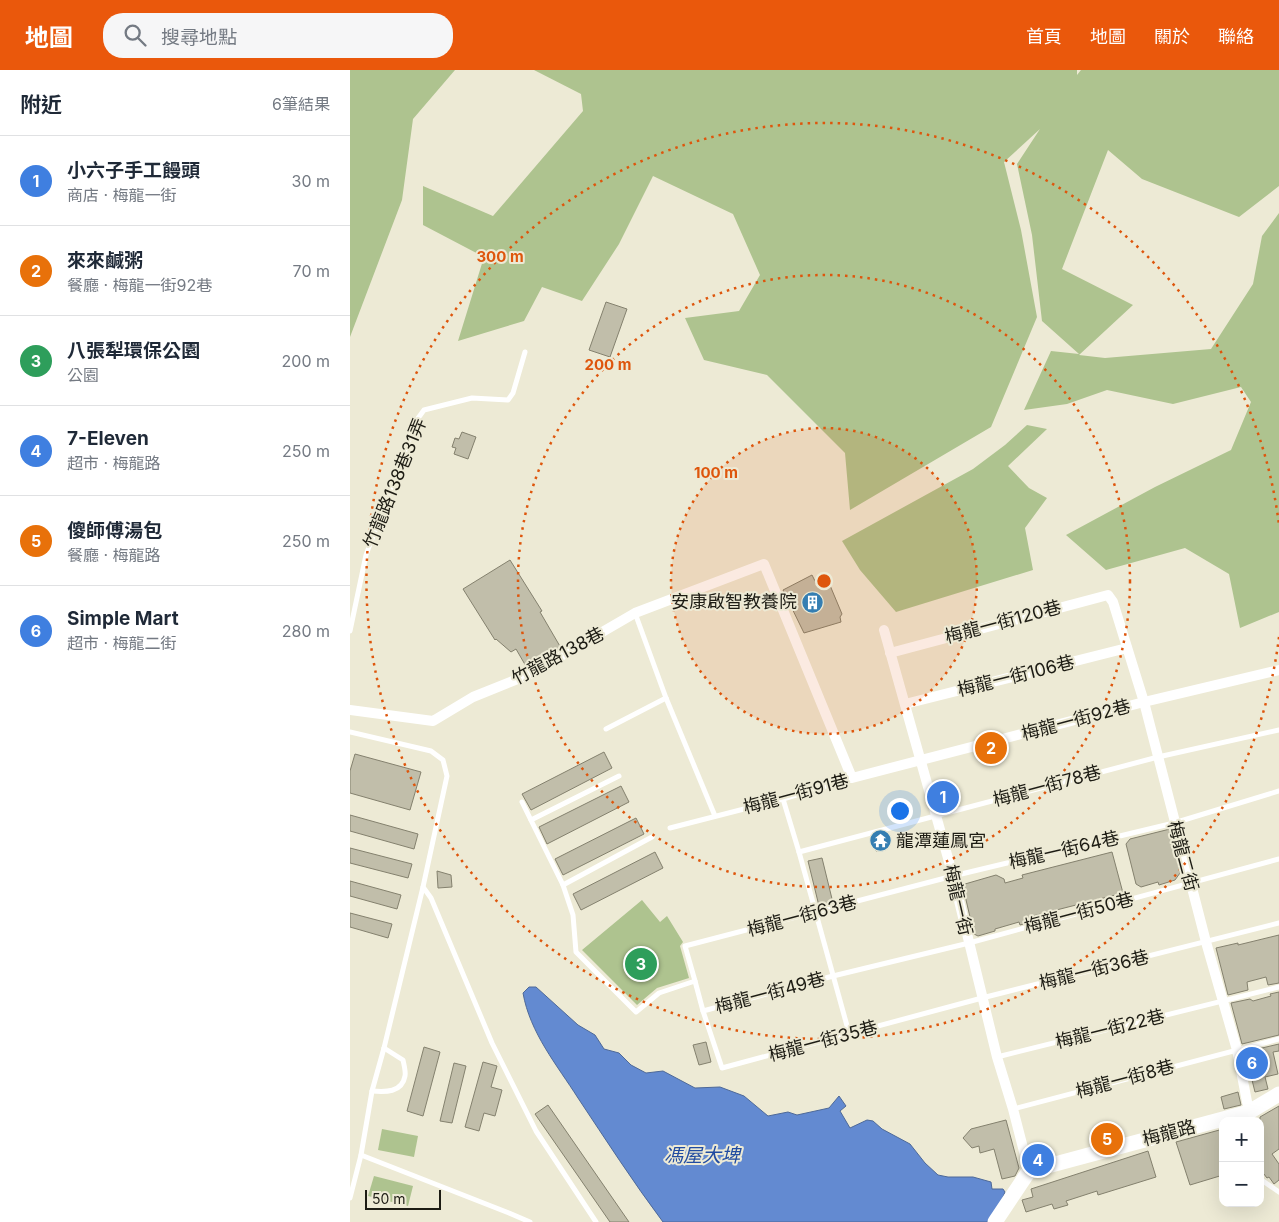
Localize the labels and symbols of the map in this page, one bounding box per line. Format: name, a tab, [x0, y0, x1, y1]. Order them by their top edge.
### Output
text: 300 m	[476, 247, 524, 266]
text: 200 m	[585, 355, 631, 374]
street label: 竹龍路138巷31弄	[359, 415, 430, 551]
text: 100 m	[694, 463, 738, 482]
centre of rings	[815, 572, 833, 590]
building icon: 安康啟智教養院	[801, 590, 825, 614]
place label: 安康啟智教養院	[671, 591, 797, 612]
street label: 梅龍一街120巷	[942, 596, 1063, 647]
street label: 竹龍路138巷	[508, 622, 608, 689]
street label: 梅龍一街106巷	[955, 651, 1077, 700]
street label: 梅龍一街92巷	[1019, 695, 1133, 744]
pin: 2	[975, 729, 1007, 767]
street label: 梅龍一街78巷	[991, 761, 1103, 810]
street label: 梅龍一街91巷	[741, 769, 851, 818]
pin: 1	[927, 778, 959, 816]
your location	[887, 798, 913, 824]
street label: 梅龍二街	[1164, 818, 1203, 893]
street label: 梅龍一街64巷	[1007, 827, 1121, 872]
temple icon: 龍潭蓮鳳宮	[868, 829, 892, 853]
place label: 龍潭蓮鳳宮	[896, 830, 986, 851]
street label: 梅龍一街	[940, 862, 977, 937]
street label: 梅龍一街50巷	[1022, 888, 1136, 937]
street label: 梅龍一街63巷	[745, 891, 859, 940]
pin: 3	[625, 945, 657, 983]
street label: 梅龍一街36巷	[1037, 946, 1151, 993]
street label: 梅龍一街49巷	[713, 968, 827, 1017]
street label: 梅龍一街22巷	[1053, 1005, 1167, 1052]
street label: 梅龍一街35巷	[766, 1016, 880, 1065]
pin: 6	[1236, 1044, 1268, 1082]
street label: 梅龍一街8巷	[1073, 1055, 1176, 1102]
street label: 梅龍路	[1140, 1115, 1198, 1150]
pin: 5	[1091, 1120, 1123, 1158]
pin: 4	[1022, 1141, 1054, 1179]
water label: 馮屋大埤	[664, 1144, 742, 1167]
scale bar	[365, 1187, 441, 1210]

